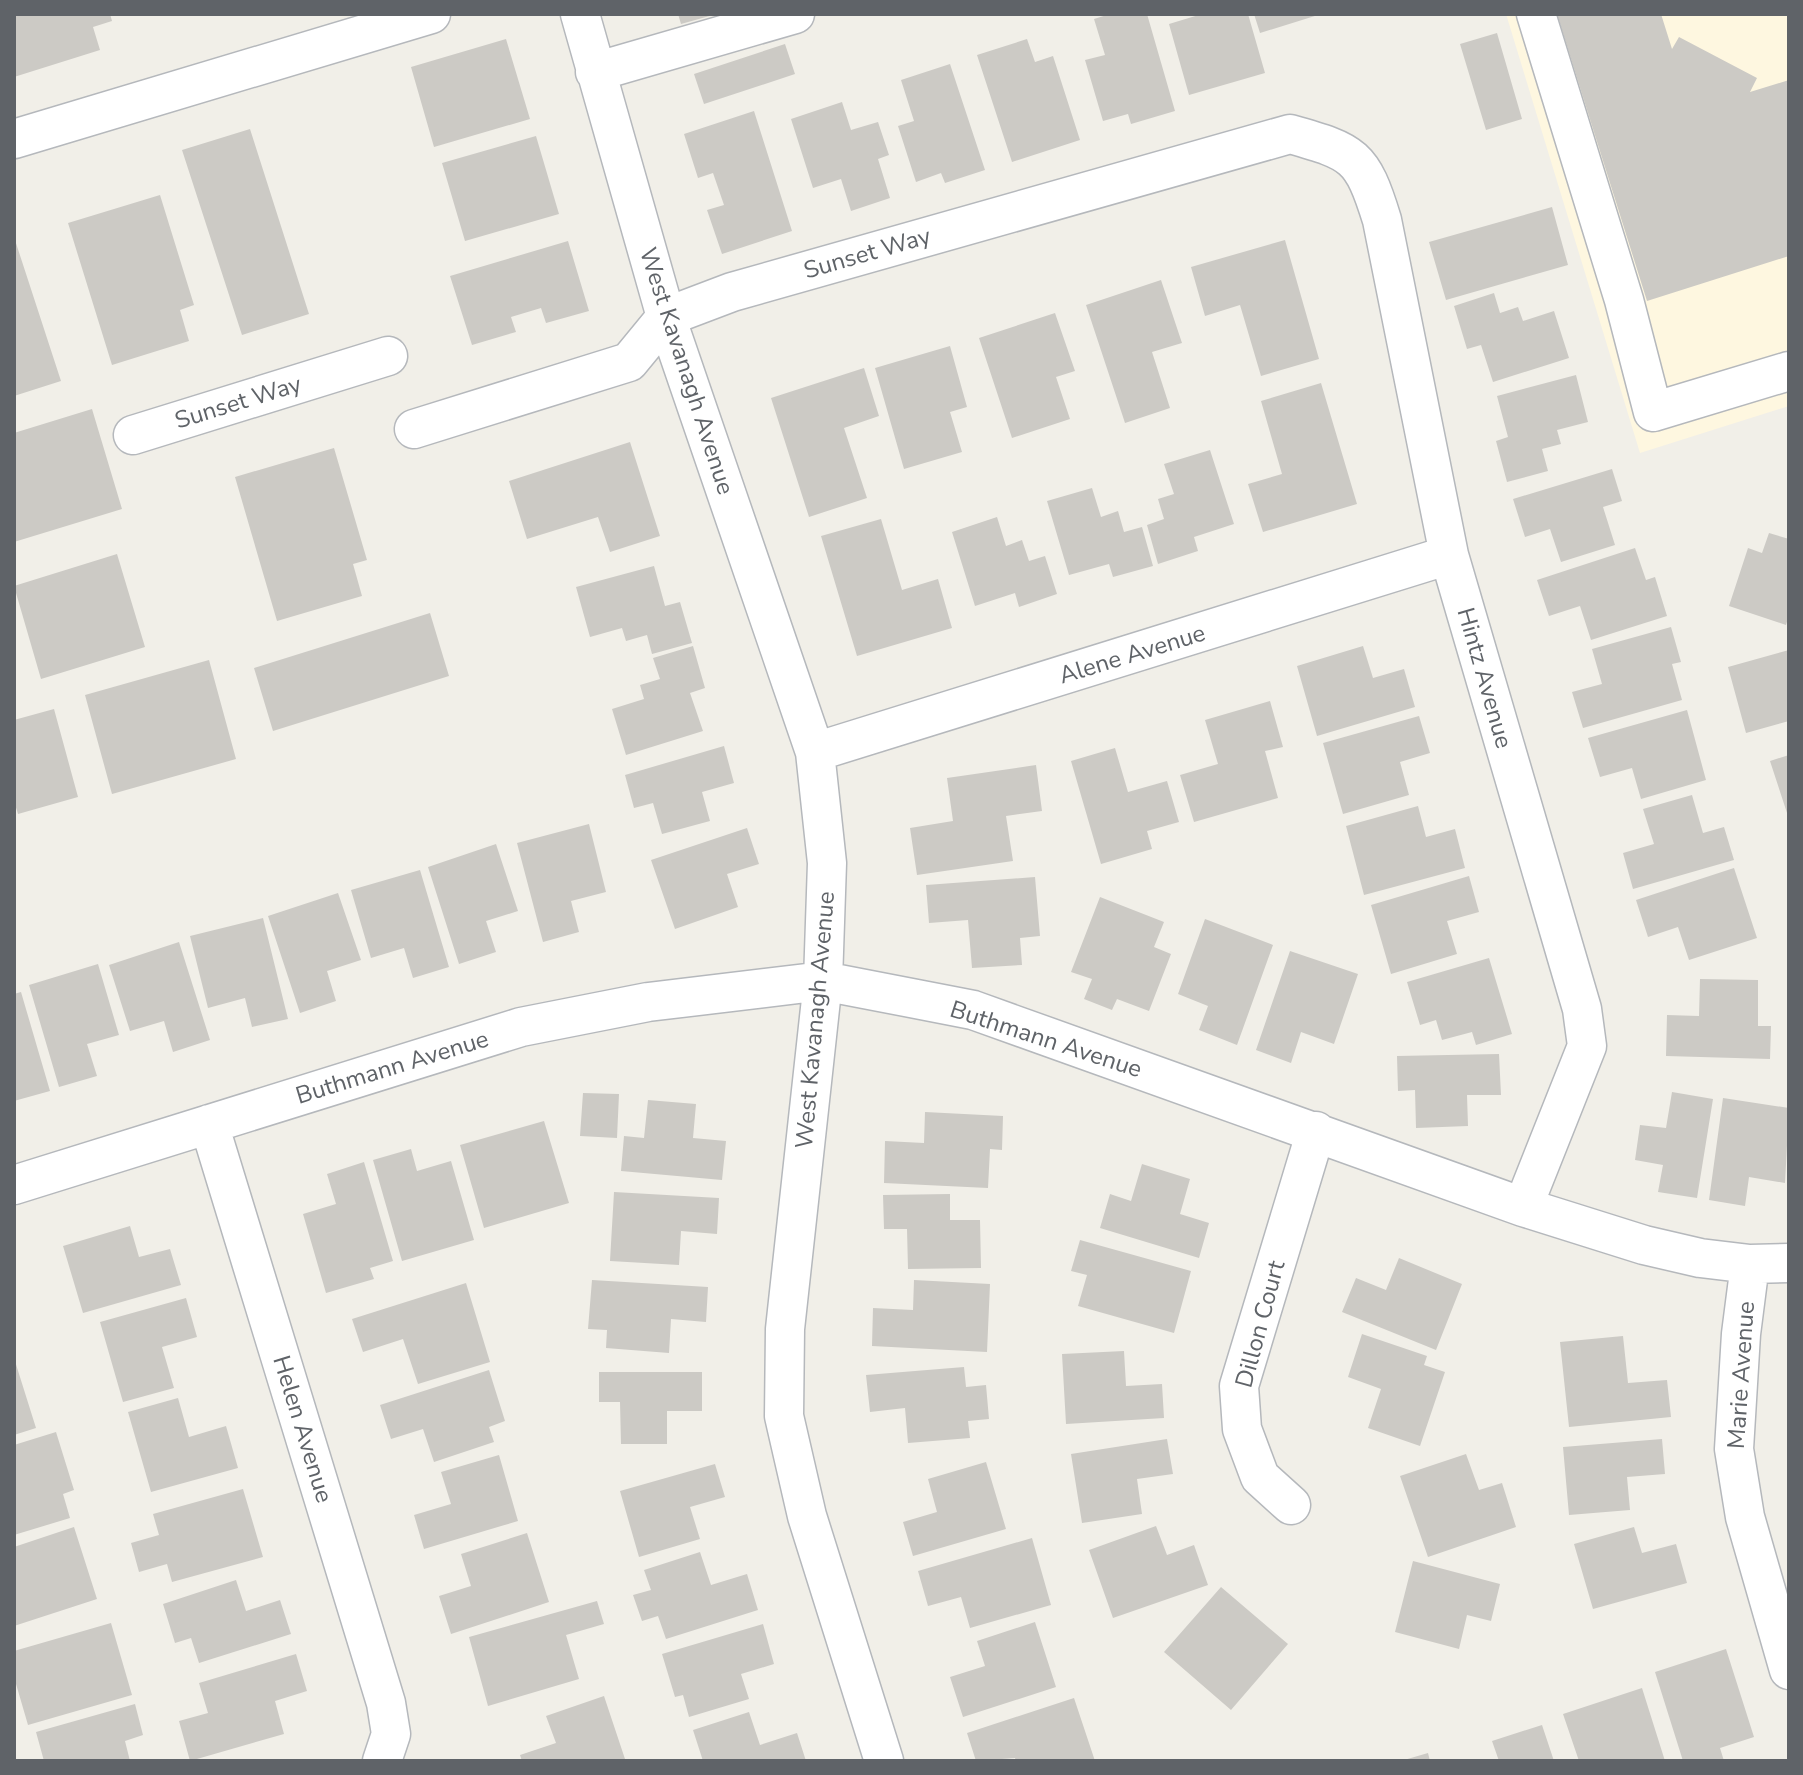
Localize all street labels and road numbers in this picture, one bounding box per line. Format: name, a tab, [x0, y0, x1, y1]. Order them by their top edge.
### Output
street label: Sunset Way	[800, 219, 935, 286]
street label: West Kavanagh Avenue	[632, 243, 742, 499]
street label: Sunset Way	[171, 367, 306, 436]
street label: Hintz Avenue	[1450, 604, 1520, 752]
street label: Alene Avenue	[1055, 617, 1209, 691]
street label: West Kavanagh Avenue	[788, 890, 842, 1150]
street label: Buthmann Avenue	[946, 993, 1146, 1085]
street label: Buthmann Avenue	[292, 1022, 492, 1112]
street label: Dillon Court	[1228, 1256, 1292, 1391]
street label: Marie Avenue	[1720, 1300, 1762, 1450]
street label: Helen Avenue	[265, 1352, 341, 1506]

